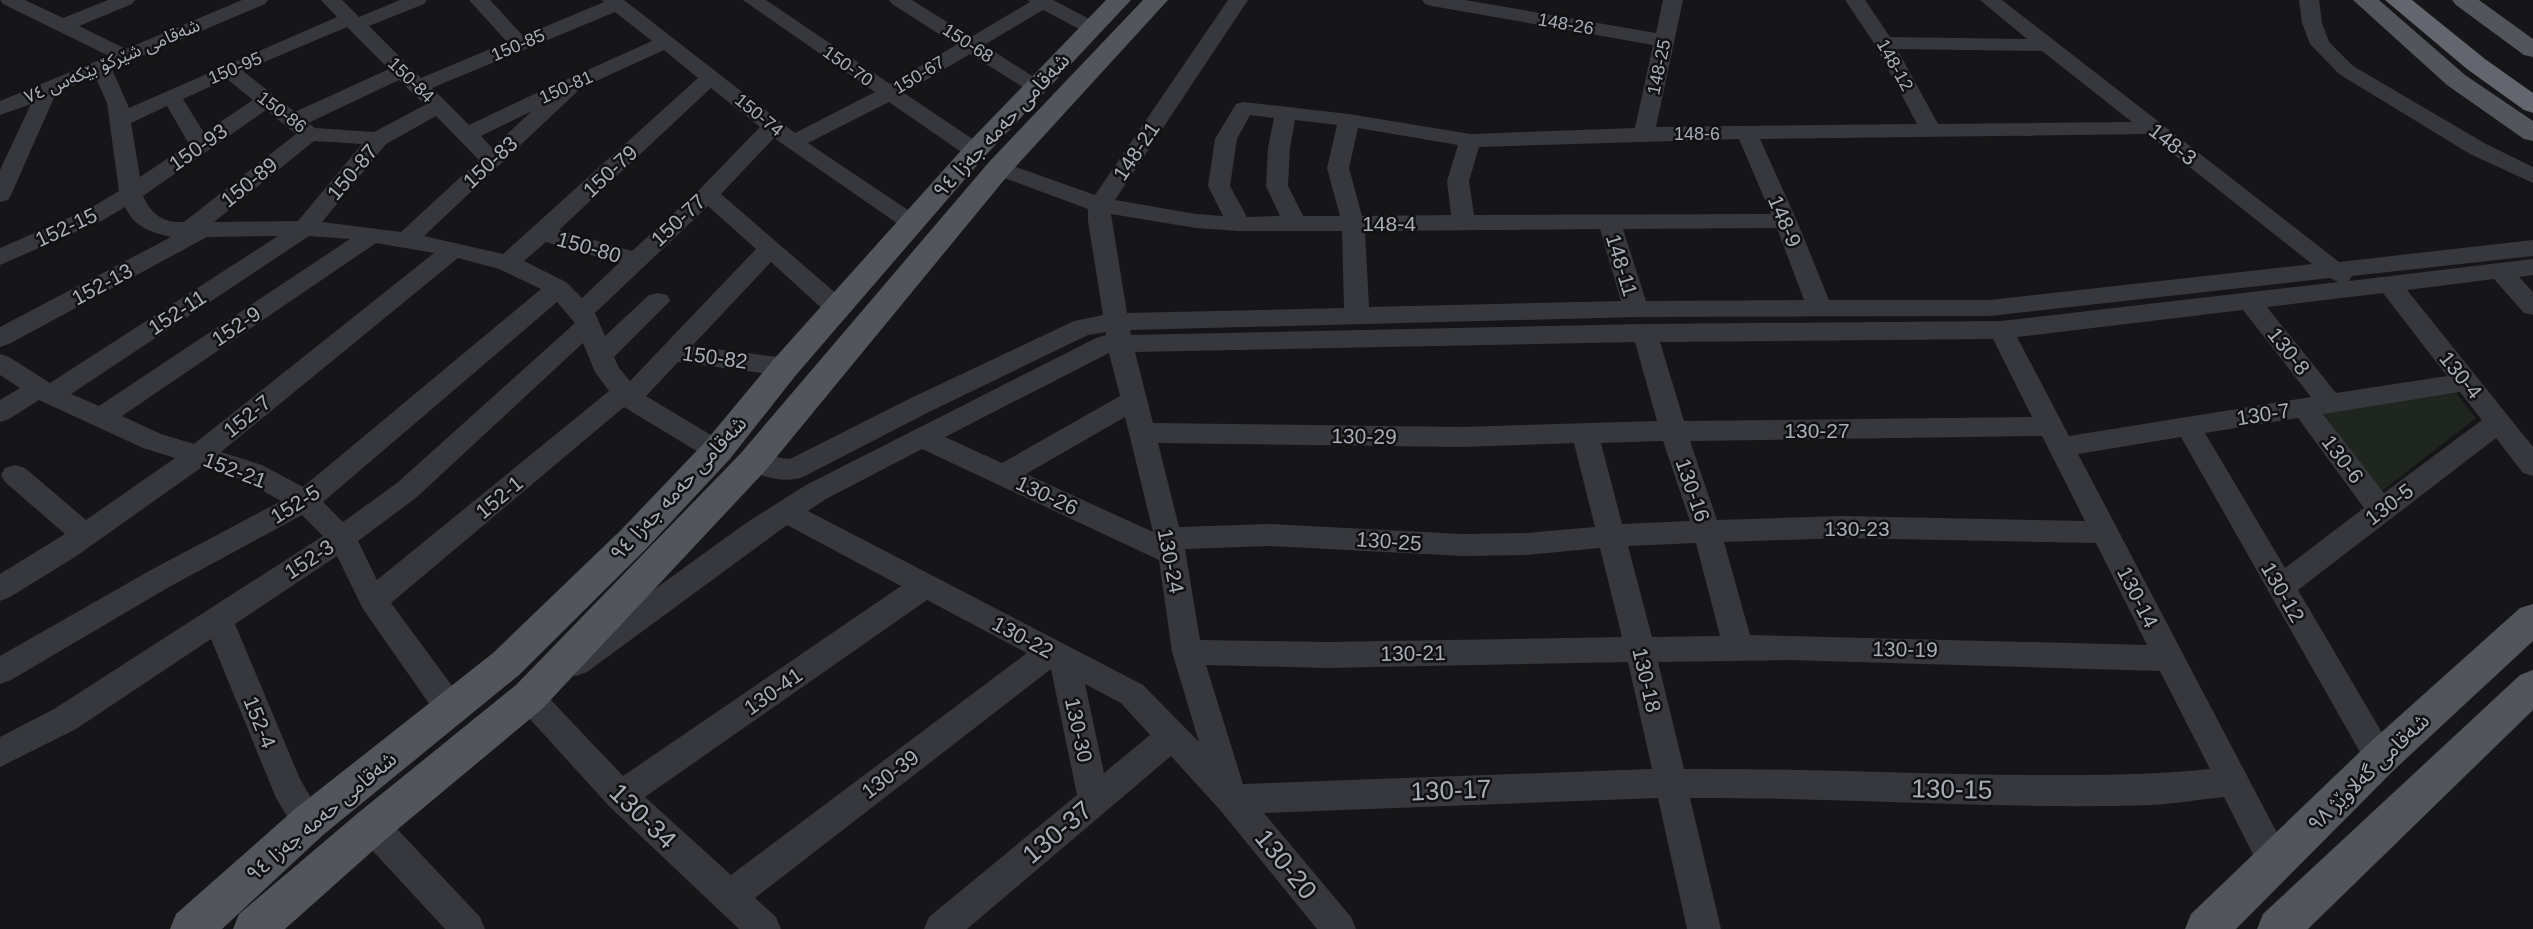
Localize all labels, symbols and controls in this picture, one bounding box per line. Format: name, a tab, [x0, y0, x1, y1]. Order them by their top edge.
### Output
street label: 148-26	[1537, 9, 1595, 39]
street label: شەقامی شێرکۆ بێکەس ٧٤	[21, 15, 203, 108]
street label: 150-68	[939, 19, 997, 67]
street label: 150-85	[488, 25, 548, 65]
street label: 148-12	[1873, 36, 1917, 94]
street label: 148-25	[1643, 38, 1675, 96]
street label: 150-70	[819, 42, 877, 90]
street label: 150-95	[205, 48, 265, 88]
street label: شەقامی حەمە جەزا ٩٤	[928, 48, 1075, 203]
street label: 150-67	[890, 52, 948, 98]
street label: 150-84	[384, 53, 438, 107]
street label: 150-81	[536, 66, 596, 108]
street label: 150-86	[254, 87, 310, 137]
street label: 150-74	[731, 90, 787, 140]
street label: 148-21	[1108, 117, 1164, 185]
street label: 148-3	[2145, 118, 2201, 170]
street label: 150-93	[165, 119, 231, 175]
street label: 148-6	[1674, 124, 1720, 144]
street label: 150-83	[458, 131, 522, 193]
street label: 150-87	[322, 140, 382, 204]
street label: 150-79	[578, 140, 642, 202]
street label: 150-89	[216, 152, 282, 212]
street label: 150-77	[646, 189, 710, 251]
street label: 148-9	[1764, 192, 1806, 250]
street label: 152-15	[32, 203, 100, 251]
street label: 148-4	[1362, 212, 1416, 235]
street label: 150-80	[554, 227, 624, 267]
street label: 148-11	[1602, 231, 1642, 299]
street label: 152-13	[68, 258, 136, 310]
street label: 152-11	[144, 285, 210, 339]
street label: 152-9	[207, 301, 265, 351]
street label: 130-8	[2263, 323, 2315, 379]
street label: 150-82	[681, 341, 749, 373]
street label: 130-4	[2435, 347, 2487, 403]
street label: 152-7	[219, 390, 275, 442]
street label: 130-7	[2235, 398, 2291, 430]
street label: شەقامی حەمە جەزا ٩٤	[605, 411, 752, 566]
street label: 130-27	[1784, 419, 1850, 442]
street label: 130-29	[1331, 424, 1397, 448]
street label: 130-6	[2318, 431, 2368, 487]
street label: 152-21	[200, 448, 270, 492]
street label: 130-16	[1671, 455, 1715, 525]
street label: 152-1	[471, 471, 527, 523]
street label: 130-26	[1013, 471, 1081, 519]
street label: 130-5	[2361, 479, 2417, 529]
street label: 152-5	[266, 480, 324, 528]
street label: 130-23	[1824, 517, 1890, 540]
street label: 130-24	[1153, 527, 1189, 596]
street label: 130-25	[1356, 527, 1422, 555]
street label: 152-3	[280, 535, 338, 583]
street label: 130-12	[2257, 558, 2309, 626]
street label: 130-14	[2113, 563, 2163, 632]
street label: 130-22	[989, 611, 1057, 663]
street label: 130-19	[1872, 637, 1938, 661]
street label: 130-21	[1380, 641, 1446, 665]
street label: 130-18	[1628, 646, 1666, 714]
street label: 130-41	[740, 663, 806, 719]
street label: 152-4	[239, 693, 281, 752]
street label: 130-30	[1061, 696, 1097, 764]
street label: شەقامی گەلاوێژ ٩٨	[2303, 708, 2434, 836]
street label: 130-39	[857, 745, 923, 803]
street label: شەقامی حەمە جەزا ٩٤	[241, 747, 401, 886]
street label: 130-15	[1911, 773, 1993, 805]
street label: 130-17	[1410, 774, 1492, 806]
street label: 130-34	[603, 777, 683, 855]
street label: 130-37	[1016, 794, 1098, 870]
street label: 130-20	[1249, 823, 1323, 905]

